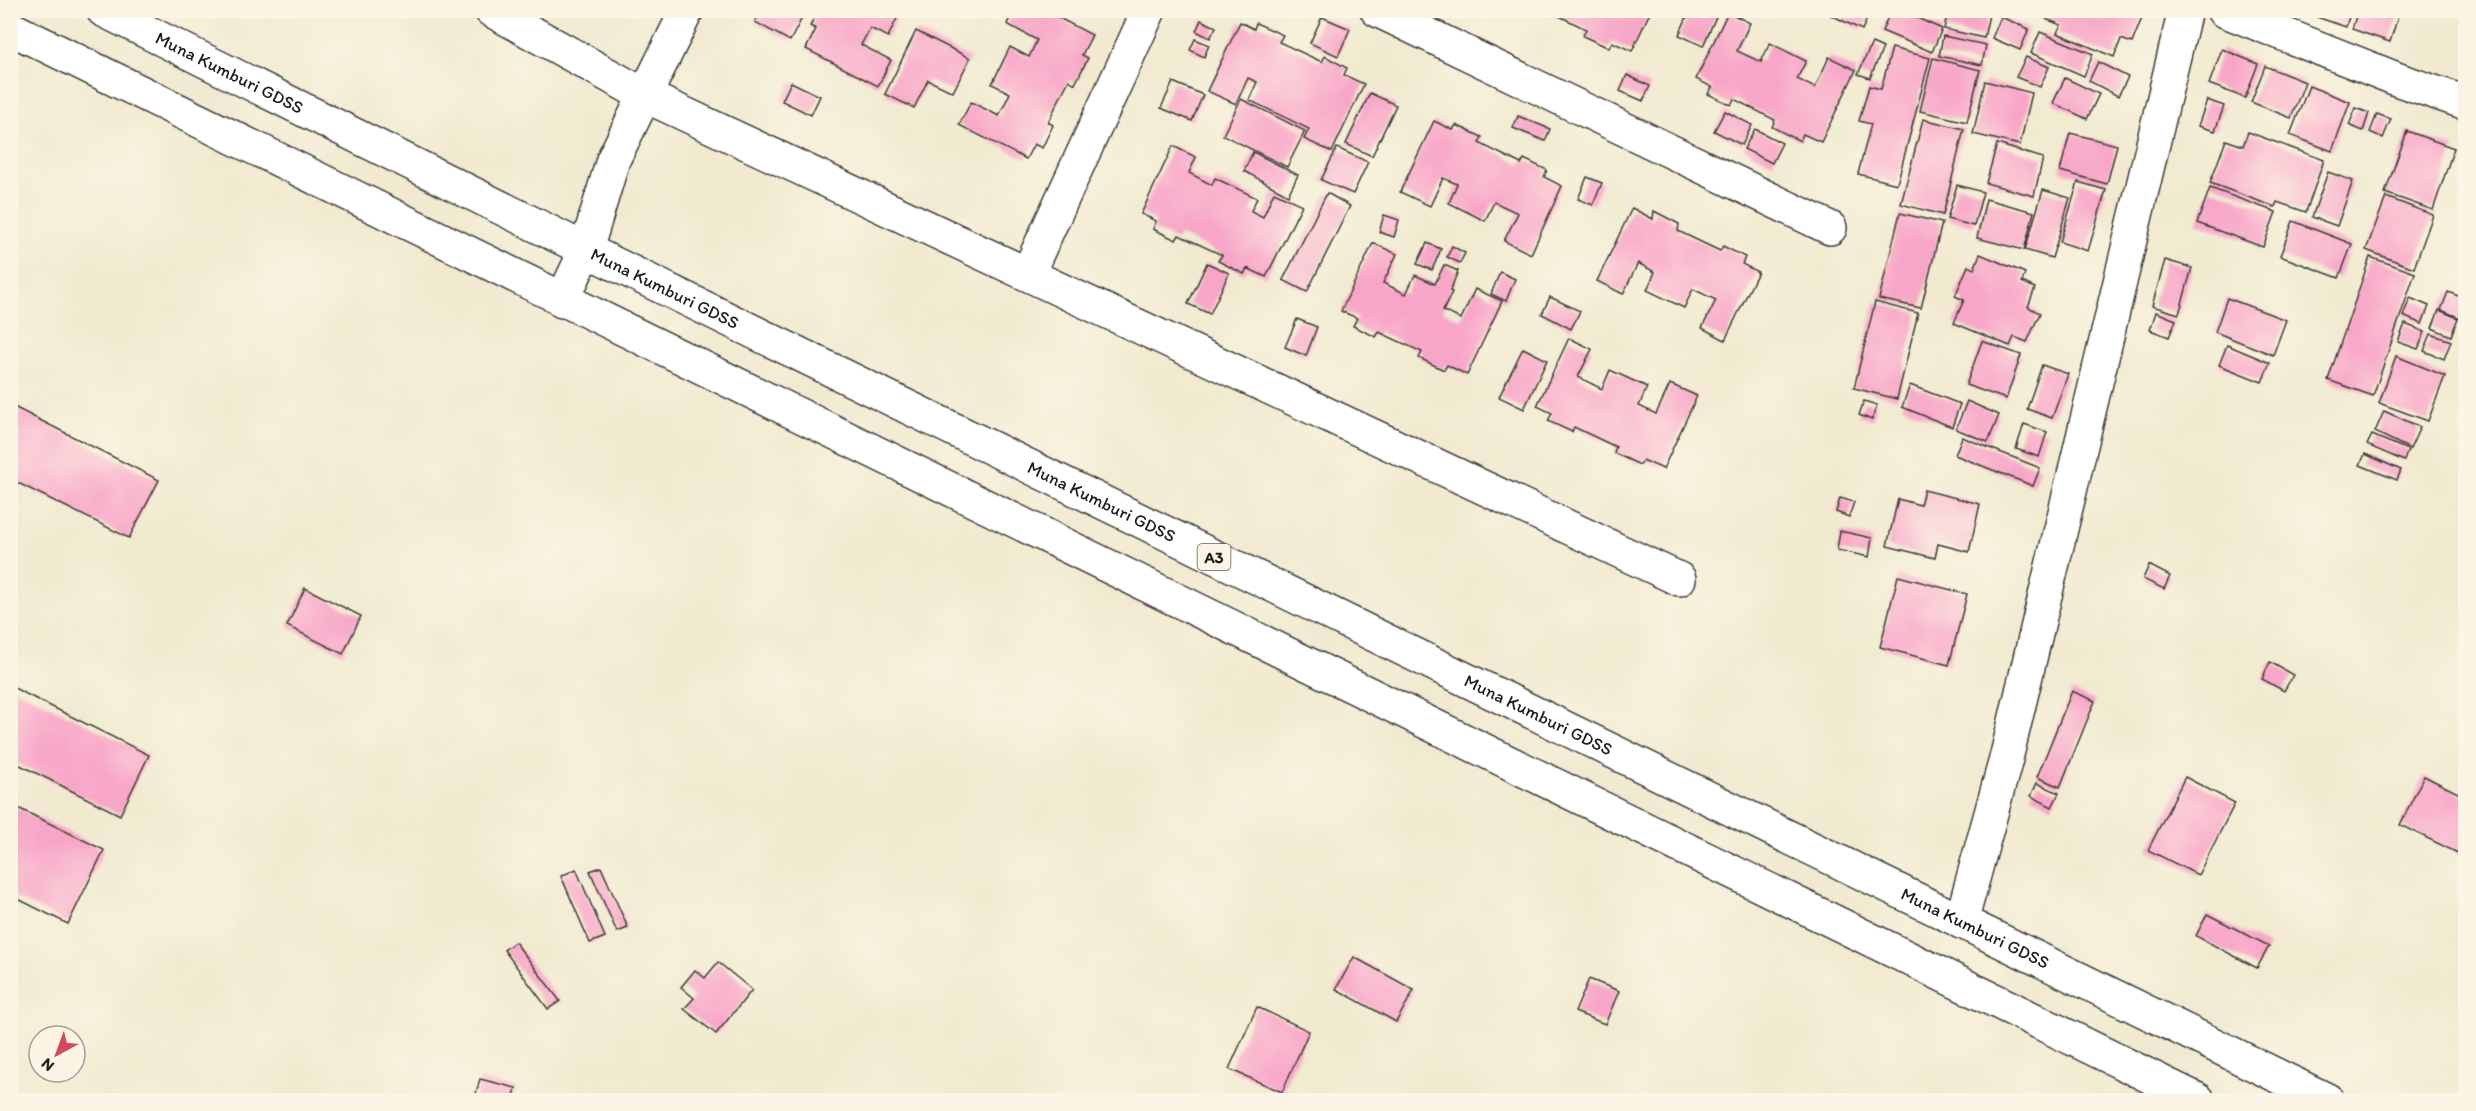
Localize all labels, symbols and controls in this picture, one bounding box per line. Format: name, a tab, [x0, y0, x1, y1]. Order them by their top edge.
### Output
street label: Muna Kumburi GDSS	[152, 27, 307, 119]
street label: Muna Kumburi GDSS	[587, 243, 743, 334]
street label: Muna Kumburi GDSS	[1024, 456, 1179, 547]
road number: A3	[1198, 544, 1230, 570]
street label: Muna Kumburi GDSS	[1460, 669, 1616, 760]
street label: Muna Kumburi GDSS	[1897, 883, 2053, 974]
north arrow	[27, 1024, 87, 1084]
text: N	[37, 1054, 58, 1076]

